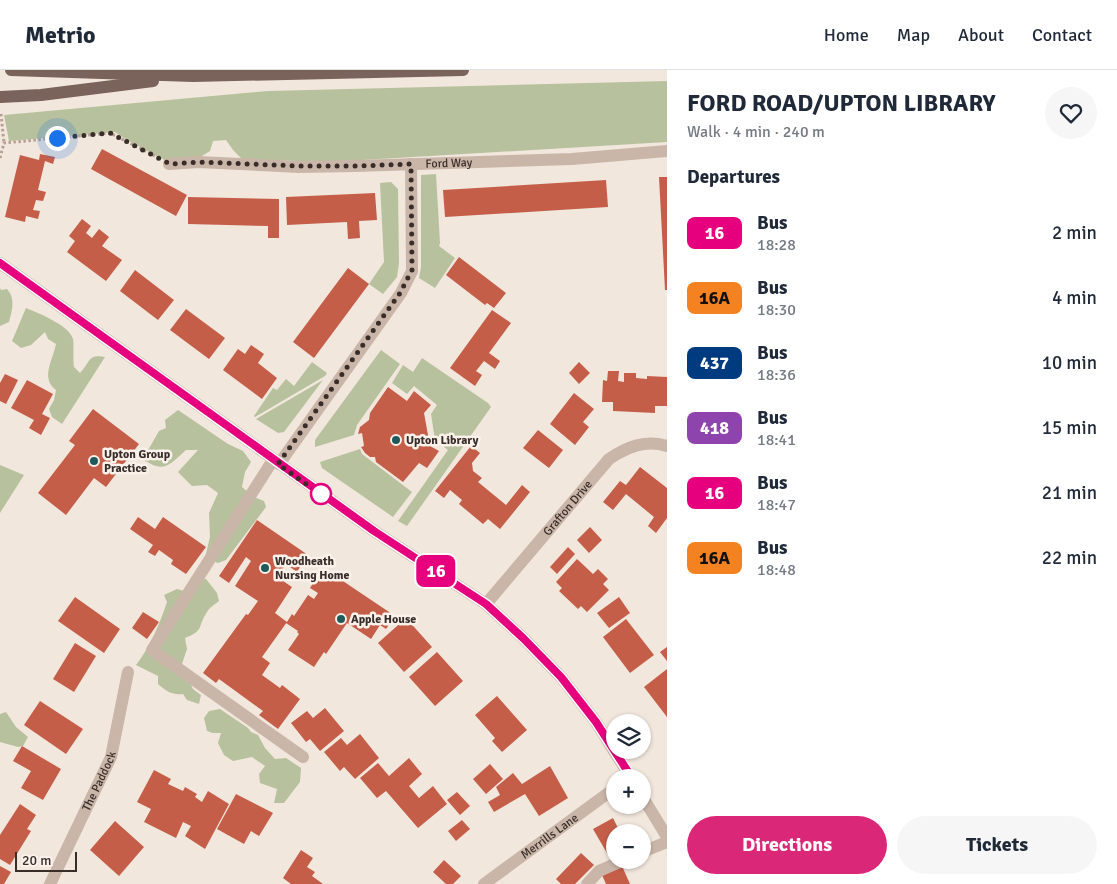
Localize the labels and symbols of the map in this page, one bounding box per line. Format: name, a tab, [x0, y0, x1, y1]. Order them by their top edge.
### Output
your location	[45, 126, 70, 151]
street label: Ford Way	[425, 155, 473, 171]
place label: Upton Library	[406, 433, 478, 448]
marker: Upton Library	[390, 434, 402, 446]
place label: Upton Group Practice	[104, 447, 171, 476]
marker: Upton Group Practice	[88, 455, 100, 467]
street label: Grafton Drive	[540, 477, 595, 539]
unlabelled marker	[310, 483, 332, 505]
place label: Woodheath Nursing Home	[275, 554, 349, 583]
line badge: 16	[414, 555, 458, 587]
marker: Woodheath Nursing Home	[259, 562, 271, 574]
place label: Apple House	[351, 612, 416, 627]
marker: Apple House	[335, 613, 347, 625]
street label: The Paddock	[79, 750, 119, 814]
street label: Merrills Lane	[518, 810, 581, 862]
scale bar	[15, 849, 78, 872]

